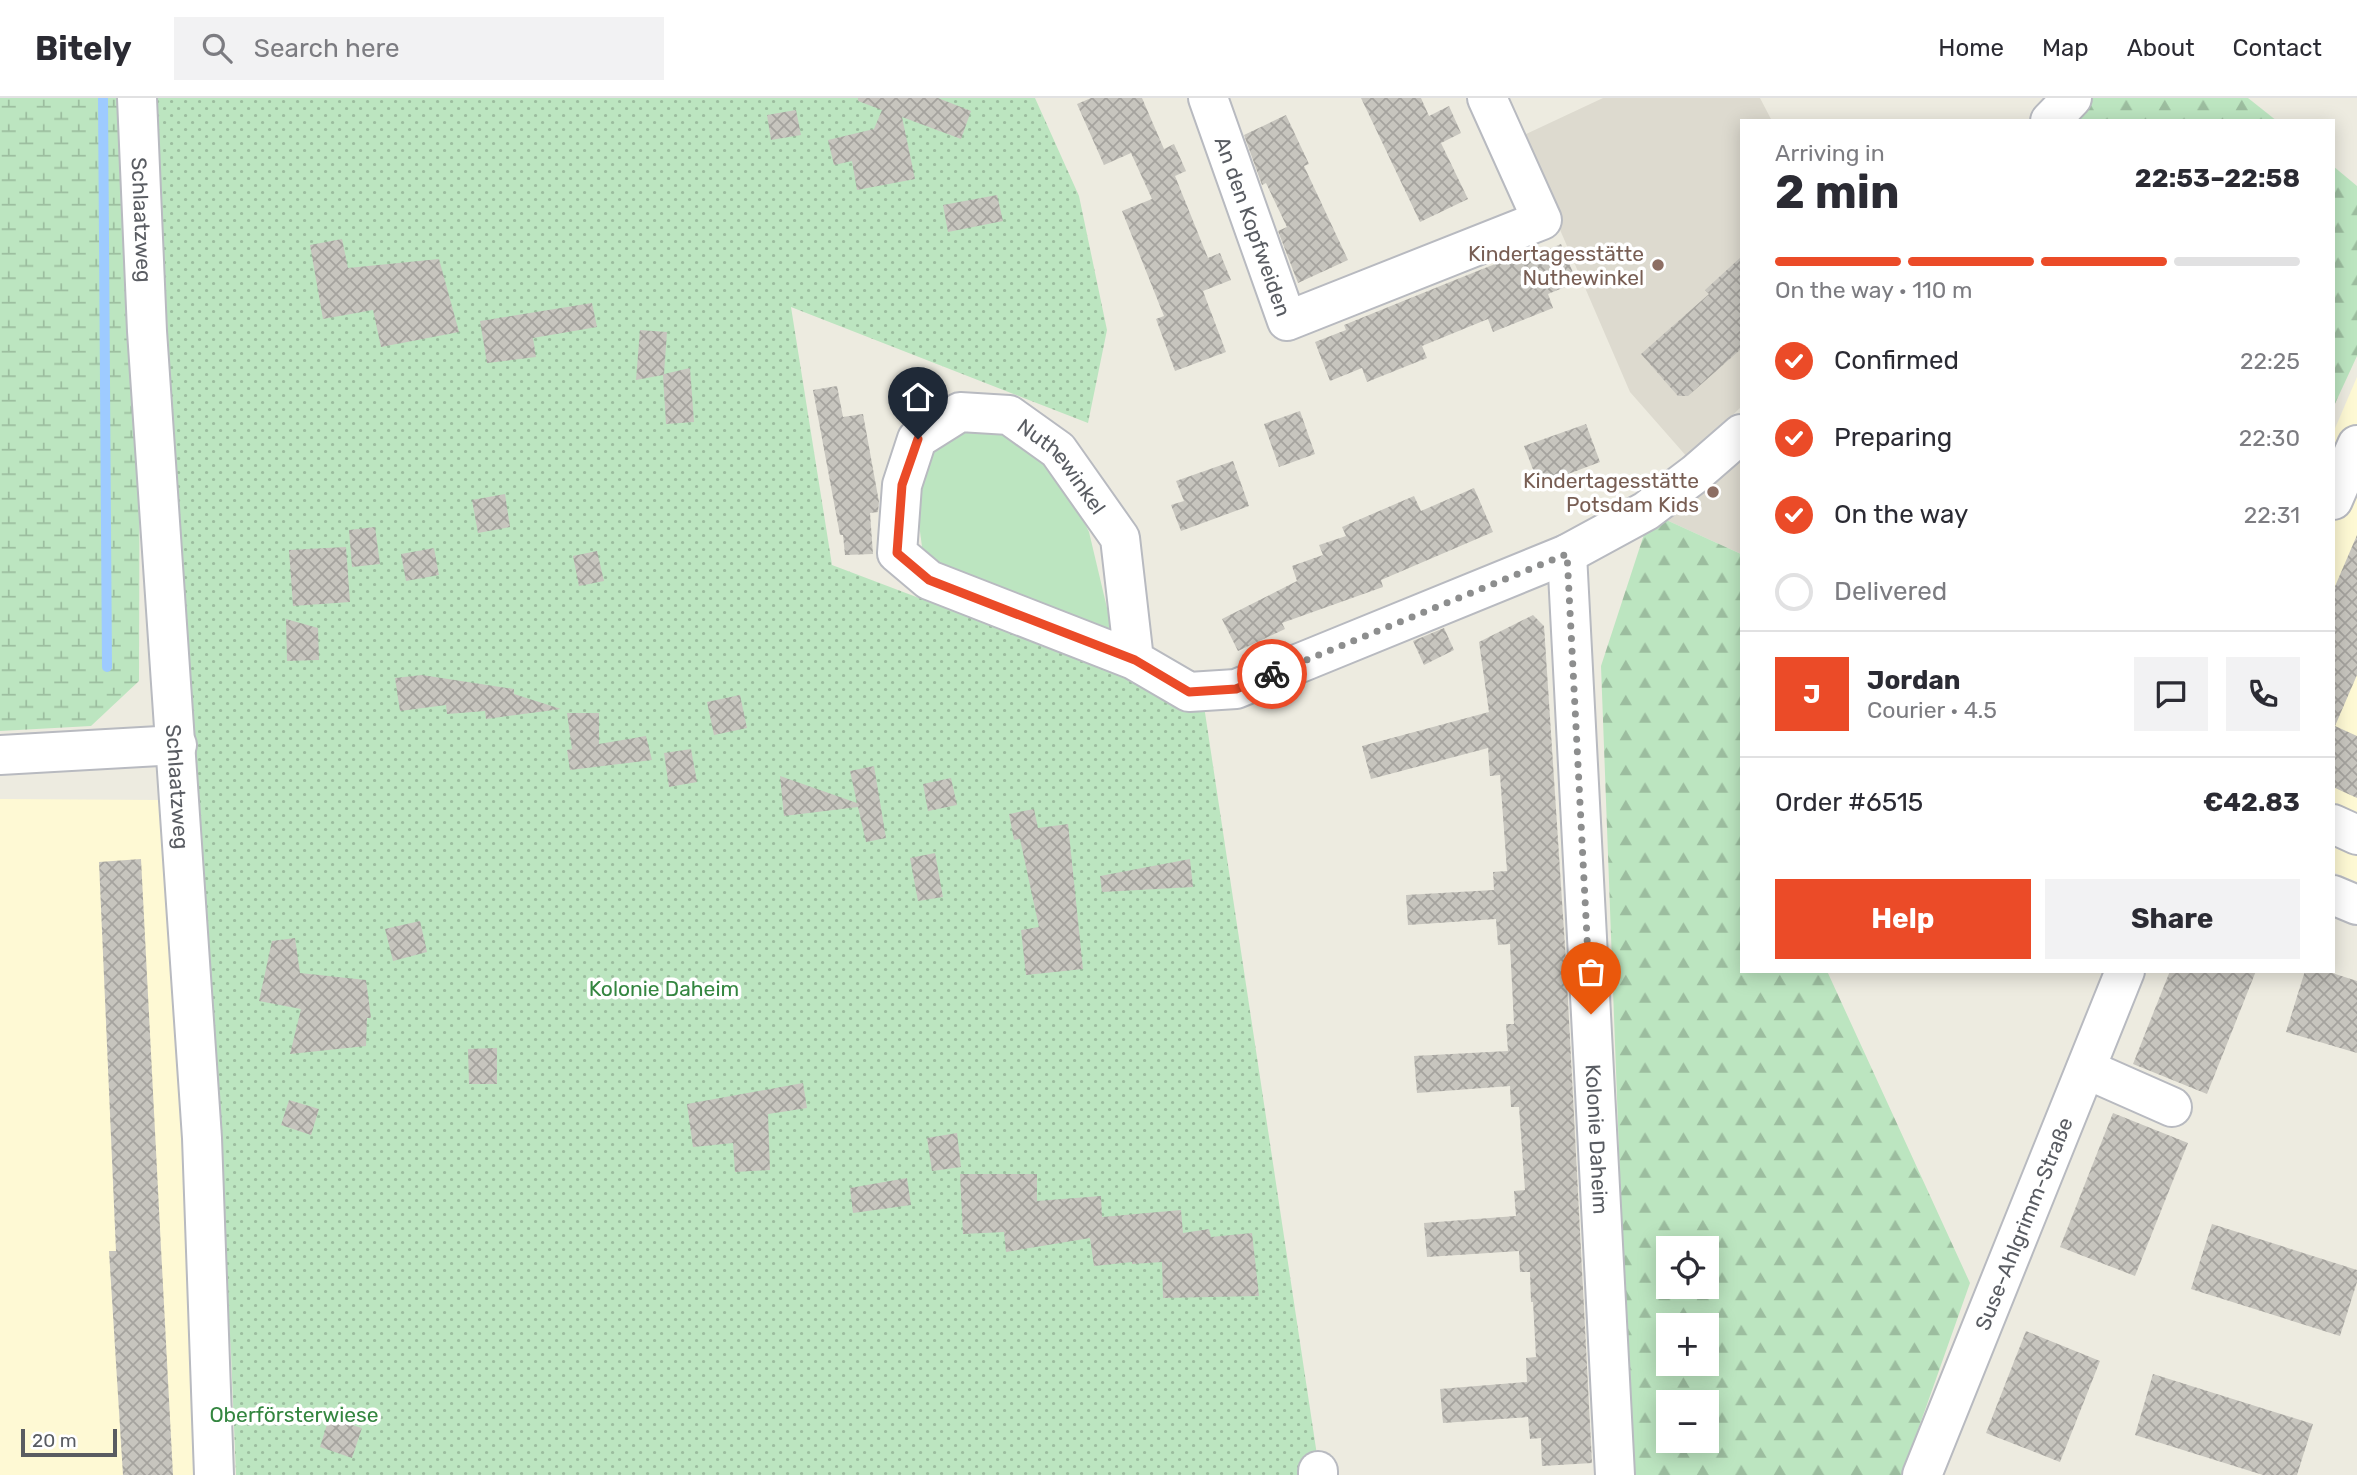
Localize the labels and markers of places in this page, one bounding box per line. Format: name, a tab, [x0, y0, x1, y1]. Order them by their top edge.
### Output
place label: Kindertagesstätte Nuthewinkel	[1468, 241, 1644, 290]
marker: Kindertagesstätte Nuthewinkel	[1650, 257, 1666, 273]
pin	[888, 367, 948, 439]
place label: Kindertagesstätte Potsdam Kids	[1523, 468, 1699, 517]
marker: Kindertagesstätte Potsdam Kids	[1705, 484, 1721, 500]
pin	[1561, 942, 1621, 1014]

